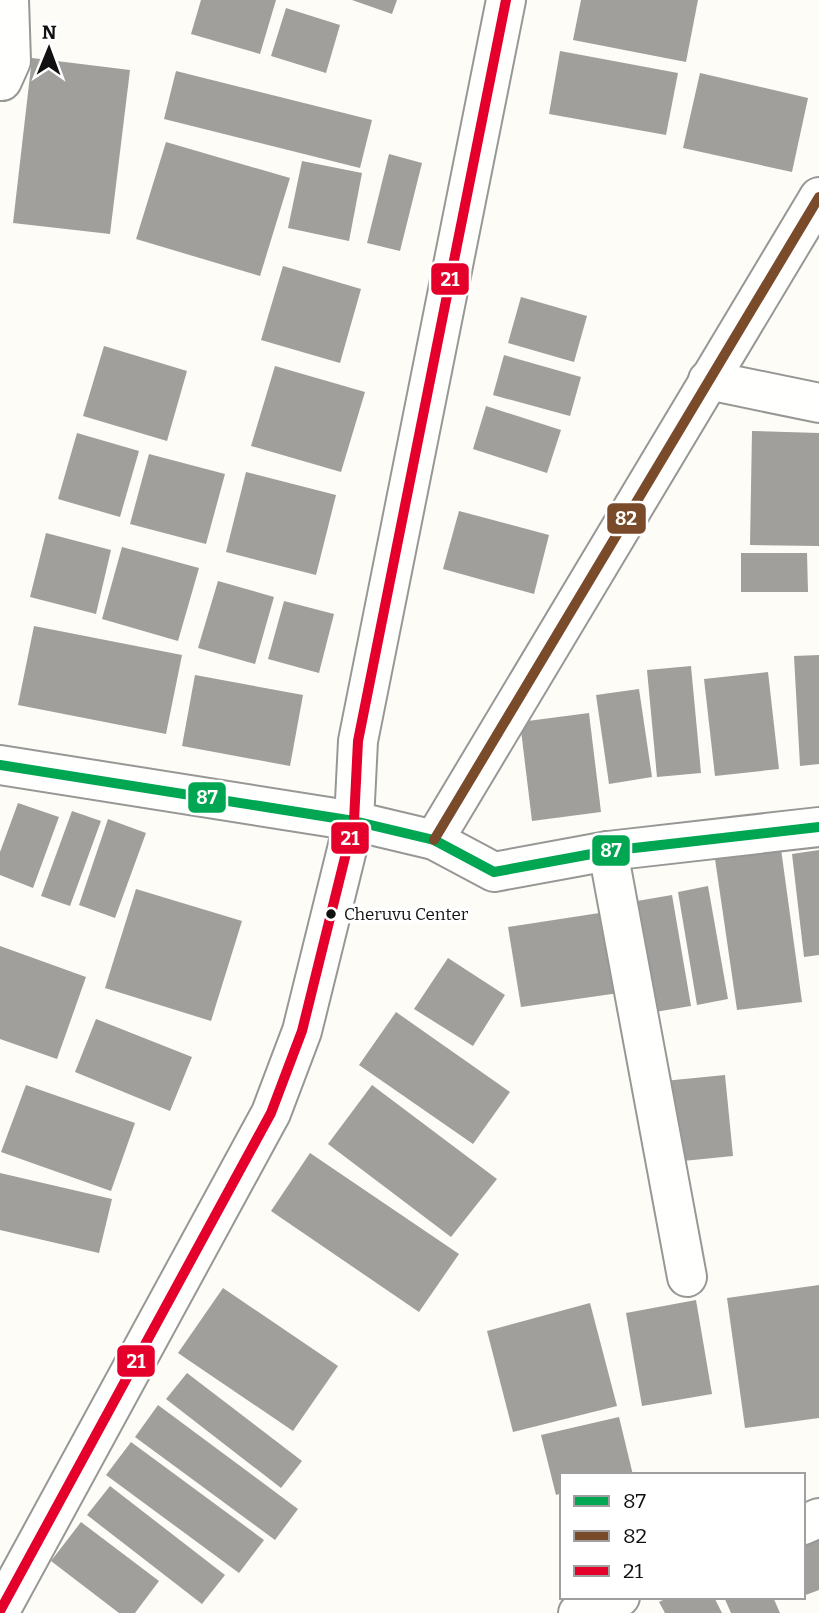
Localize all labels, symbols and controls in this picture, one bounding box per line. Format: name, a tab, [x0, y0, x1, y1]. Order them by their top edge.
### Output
north arrow	[14, 14, 84, 84]
text: N	[42, 21, 57, 44]
line badge: 21	[430, 262, 470, 296]
text: 21	[441, 268, 460, 291]
line badge: 82	[606, 502, 647, 535]
text: 82	[615, 507, 637, 530]
line badge: 87	[187, 781, 227, 814]
text: 87	[196, 786, 218, 809]
line badge: 21	[330, 821, 370, 855]
text: 21	[341, 827, 360, 850]
line badge: 87	[591, 834, 631, 867]
text: 87	[600, 839, 622, 862]
place label: Cheruvu Center	[344, 904, 469, 925]
marker: Cheruvu Center	[324, 907, 338, 921]
line badge: 21	[116, 1344, 156, 1378]
text: 21	[127, 1350, 146, 1373]
legend	[560, 1473, 805, 1599]
text: 87	[623, 1488, 647, 1514]
text: 82	[623, 1523, 647, 1549]
text: 21	[623, 1558, 643, 1584]

